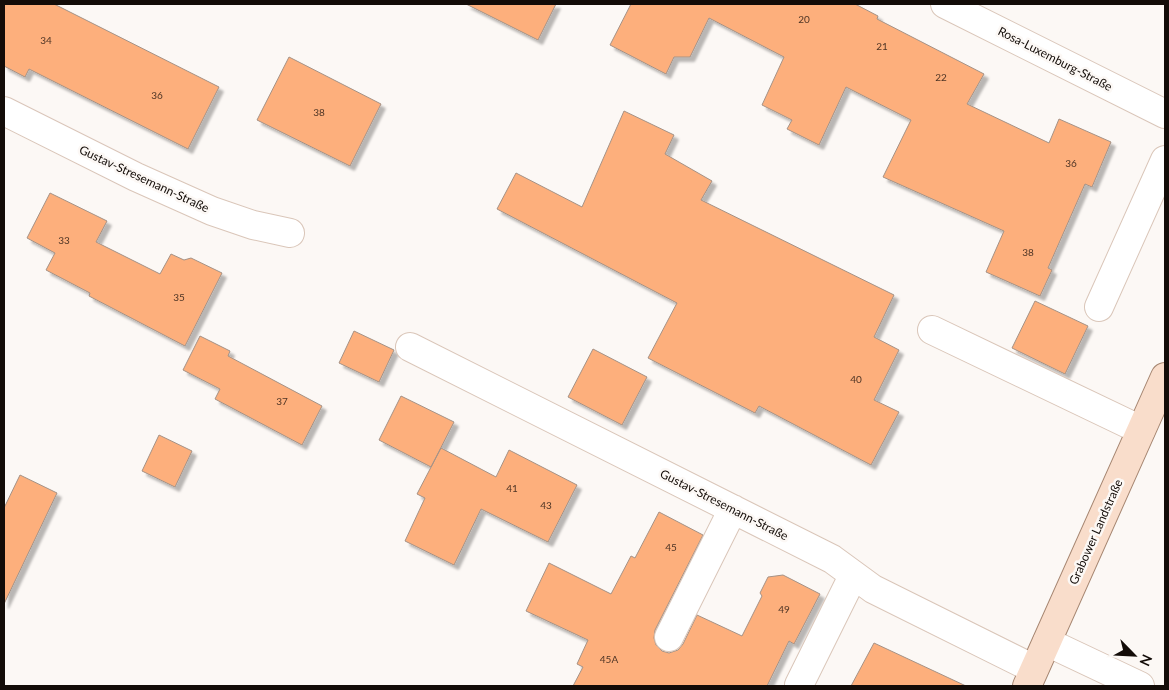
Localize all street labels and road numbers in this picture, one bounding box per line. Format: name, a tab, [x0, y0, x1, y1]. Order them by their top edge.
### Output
street label: Rosa-Luxemburg-Straße	[996, 23, 1115, 94]
street label: Gustav-Stresemann-Straße	[77, 142, 212, 215]
street label: Gustav-Stresemann-Straße	[658, 466, 791, 543]
street label: Grabower Landstraße	[1066, 477, 1126, 587]

